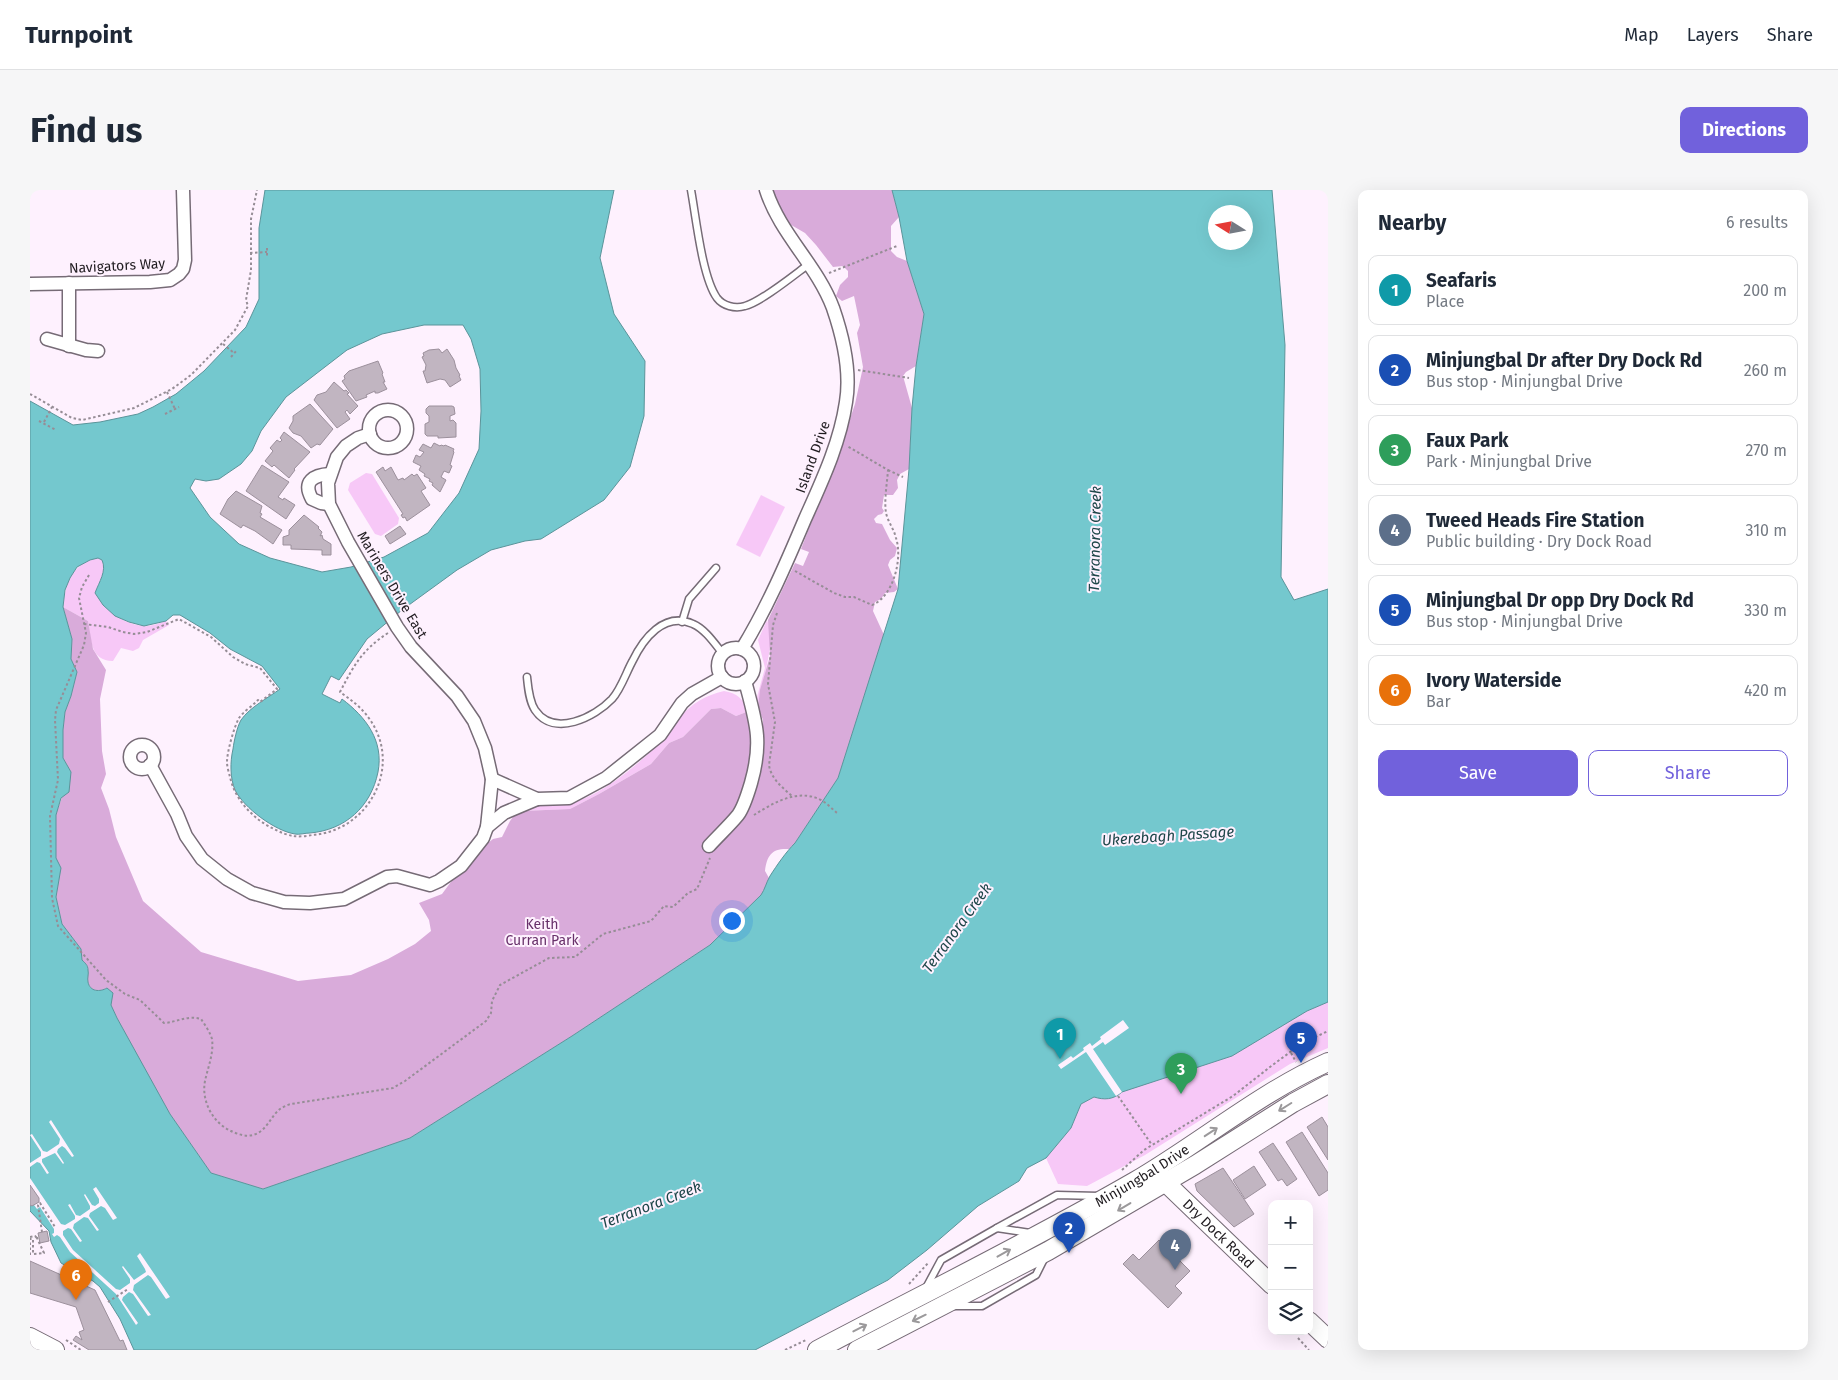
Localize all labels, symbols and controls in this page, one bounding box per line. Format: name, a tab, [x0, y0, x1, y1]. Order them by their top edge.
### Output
text: Turnpoint	[25, 21, 132, 49]
text: Map	[1624, 24, 1659, 46]
text: Layers	[1687, 24, 1739, 46]
text: Share	[1767, 24, 1813, 46]
button: Directions	[1680, 107, 1808, 153]
text: Find us	[30, 109, 142, 151]
north arrow	[1208, 205, 1253, 250]
text: Nearby	[1378, 210, 1446, 236]
text: 6 results	[1726, 213, 1788, 232]
street label: Navigators Way	[68, 255, 166, 277]
text: Seafaris	[1426, 269, 1496, 292]
text: 1	[1391, 281, 1399, 300]
text: 200 m	[1743, 281, 1787, 300]
text: Place	[1426, 292, 1465, 311]
text: Minjungbal Dr after Dry Dock Rd	[1426, 349, 1702, 372]
text: 2	[1391, 361, 1399, 380]
text: 260 m	[1744, 361, 1787, 380]
text: Bus stop · Minjungbal Drive	[1426, 372, 1623, 391]
street label: Island Drive	[792, 419, 834, 495]
text: Faux Park	[1426, 429, 1509, 452]
text: 3	[1391, 441, 1399, 460]
text: 270 m	[1745, 441, 1787, 460]
text: Park · Minjungbal Drive	[1426, 452, 1592, 471]
water label: Terranora Creek	[1085, 486, 1105, 592]
text: Tweed Heads Fire Station	[1426, 509, 1644, 532]
text: 4	[1390, 521, 1400, 540]
text: 310 m	[1746, 521, 1787, 540]
street label: Mariners Drive East	[353, 528, 431, 642]
text: Public building · Dry Dock Road	[1426, 532, 1652, 551]
text: Minjungbal Dr opp Dry Dock Rd	[1426, 589, 1694, 612]
text: 5	[1391, 601, 1399, 620]
text: 330 m	[1744, 601, 1787, 620]
text: Bus stop · Minjungbal Drive	[1426, 612, 1623, 631]
text: Ivory Waterside	[1426, 669, 1561, 692]
text: 6	[1390, 681, 1400, 700]
text: 420 m	[1744, 681, 1787, 700]
text: Bar	[1426, 692, 1451, 711]
button: Save	[1378, 750, 1578, 796]
button: Share	[1588, 750, 1788, 796]
water label: Ukerebagh Passage	[1101, 822, 1235, 850]
water label: Terranora Creek	[919, 880, 995, 976]
your location	[719, 908, 745, 934]
park label: Keith Curran Park	[505, 916, 579, 949]
pin: 1	[1044, 1018, 1076, 1059]
pin: 5	[1285, 1022, 1317, 1063]
pin: 3	[1165, 1053, 1197, 1094]
one-way arrow	[1279, 1103, 1293, 1113]
one-way arrow	[1204, 1127, 1218, 1137]
street label: Minjungbal Drive	[1092, 1140, 1192, 1210]
water label: Terranora Creek	[598, 1178, 704, 1232]
street label: Dry Dock Road	[1179, 1195, 1258, 1272]
map controls	[1268, 1200, 1313, 1335]
button: +	[1268, 1200, 1313, 1245]
one-way arrow	[1117, 1203, 1131, 1213]
pin: 2	[1053, 1212, 1085, 1253]
pin: 4	[1159, 1229, 1191, 1270]
button: −	[1268, 1245, 1313, 1290]
one-way arrow	[996, 1247, 1011, 1257]
pin: 6	[60, 1259, 92, 1300]
button: layers	[1268, 1290, 1313, 1335]
one-way arrow	[912, 1313, 927, 1323]
one-way arrow	[852, 1322, 867, 1332]

